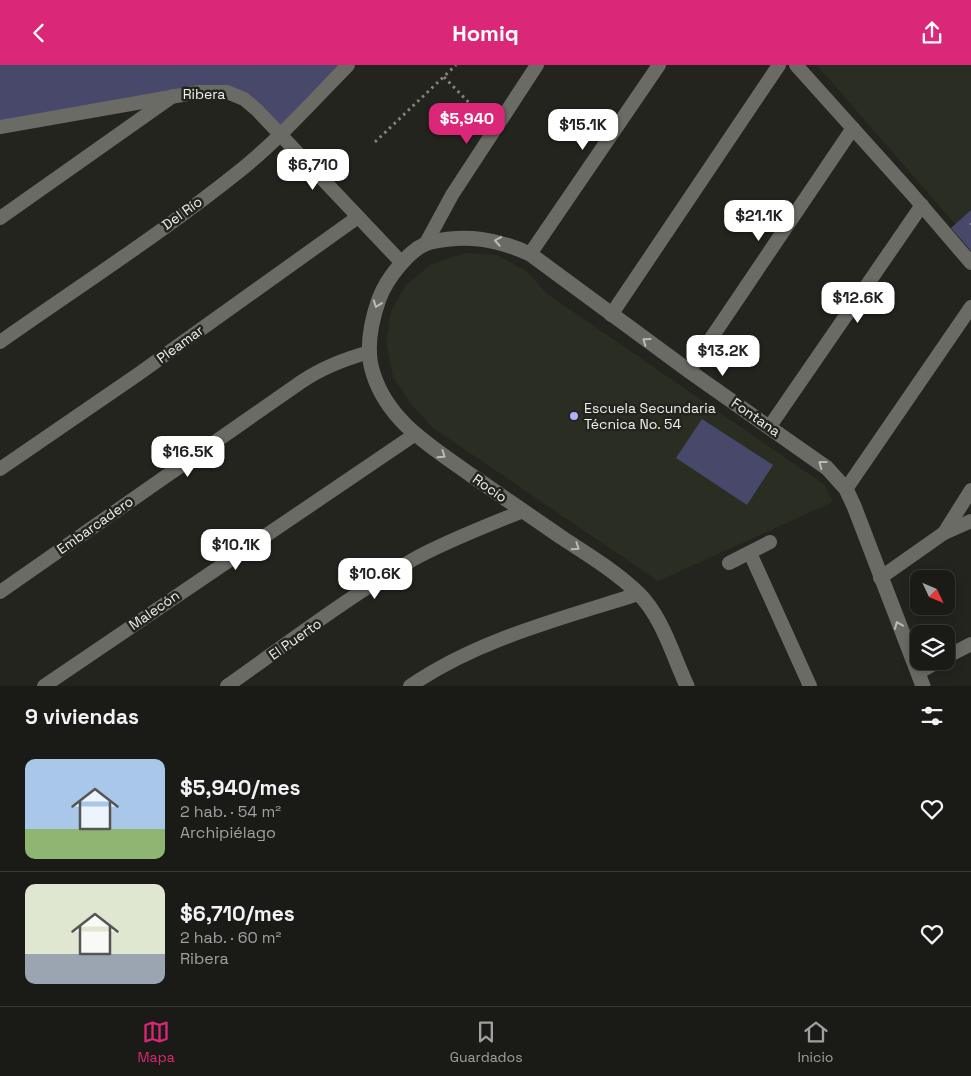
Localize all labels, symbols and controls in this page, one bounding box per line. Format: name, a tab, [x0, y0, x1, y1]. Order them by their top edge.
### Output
icon: back	[25, 19, 53, 47]
text: Homiq	[452, 19, 519, 47]
icon: share	[918, 19, 946, 47]
street label: Ribera	[183, 85, 225, 103]
pin: $5,940	[426, 103, 508, 145]
text: $5,940	[440, 108, 494, 129]
pin: $15.1K	[542, 109, 624, 151]
text: $15.1K	[559, 114, 607, 135]
pin: $6,710	[272, 149, 354, 191]
text: $6,710	[288, 154, 338, 175]
street label: Del Río	[158, 192, 206, 234]
pin: $21.1K	[718, 199, 800, 242]
text: $21.1K	[735, 205, 783, 226]
one-way arrow	[493, 237, 502, 247]
pin: $12.6K	[817, 281, 899, 324]
text: $12.6K	[833, 287, 883, 308]
one-way arrow	[373, 300, 383, 308]
street label: Pleamar	[153, 321, 207, 367]
pin: $13.2K	[682, 335, 764, 377]
one-way arrow	[642, 338, 652, 347]
text: $13.2K	[698, 340, 748, 361]
street label: Fontana	[728, 394, 784, 440]
place label: Escuela Secundaria Técnica No. 54	[584, 399, 716, 433]
marker: Escuela Secundaria Técnica No. 54	[568, 410, 580, 422]
pin: $16.5K	[147, 435, 229, 478]
text: $16.5K	[162, 441, 214, 462]
one-way arrow	[437, 449, 446, 458]
one-way arrow	[819, 462, 828, 470]
street label: Rocío	[469, 470, 511, 506]
street label: Embarcadero	[53, 492, 137, 558]
pin: $10.1K	[195, 529, 277, 571]
text: $10.1K	[212, 534, 260, 555]
one-way arrow	[571, 541, 580, 550]
pin: $10.6K	[334, 557, 416, 600]
text: $10.6K	[349, 563, 401, 584]
north arrow	[910, 570, 955, 615]
map controls	[910, 570, 955, 670]
street label: Malecón	[125, 586, 183, 634]
street label: El Puerto	[265, 614, 325, 664]
one-way arrow	[894, 621, 904, 629]
button: layers	[910, 625, 955, 670]
icon: filters	[918, 702, 946, 730]
text: 9 viviendas	[25, 703, 139, 730]
text: $5,940/mes	[180, 774, 301, 801]
icon: home	[65, 779, 125, 839]
icon: heart	[918, 795, 946, 823]
text: 2 hab. · 54 m²	[180, 801, 281, 822]
text: Archipiélago	[180, 822, 276, 843]
text: $6,710/mes	[180, 900, 295, 927]
icon: home	[65, 904, 125, 964]
icon: heart	[918, 920, 946, 948]
text: 2 hab. · 60 m²	[180, 927, 281, 948]
text: Ribera	[180, 948, 229, 969]
tab: Mapa	[138, 1018, 175, 1066]
tab: Guardados	[450, 1018, 523, 1066]
tab: Inicio	[798, 1018, 833, 1066]

